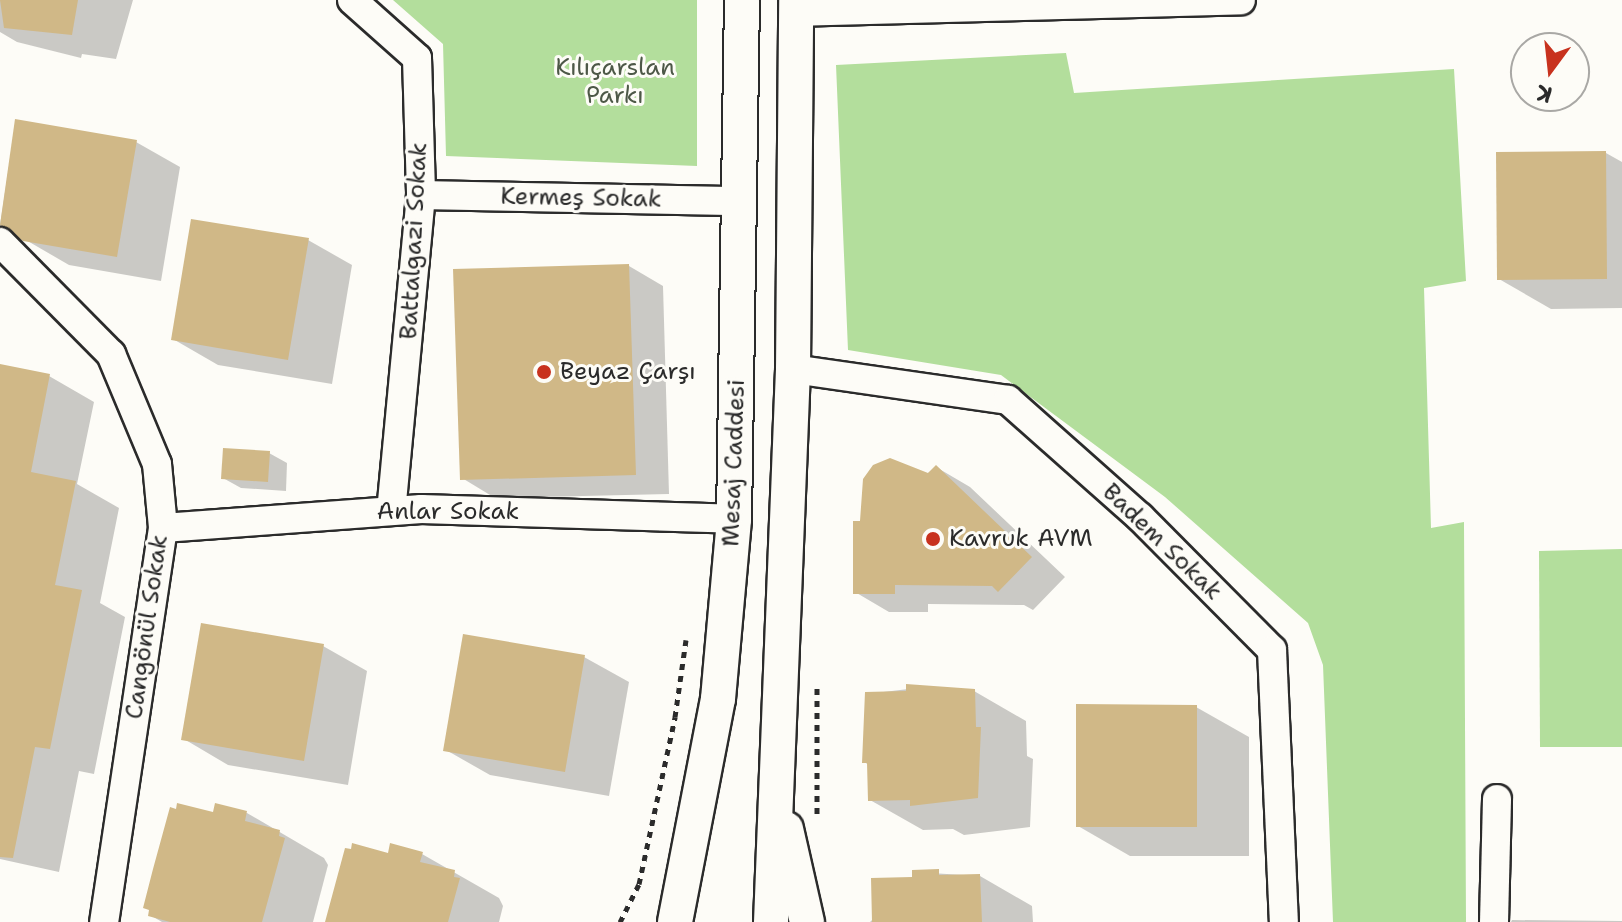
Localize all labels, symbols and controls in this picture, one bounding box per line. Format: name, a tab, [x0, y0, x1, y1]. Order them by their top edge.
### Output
north arrow	[1510, 32, 1590, 112]
park label: Kılıçarslan Parkı	[555, 54, 675, 110]
text: K	[1533, 78, 1555, 110]
street label: Battalgazi Sokak	[394, 142, 434, 340]
street label: Kermeş Sokak	[500, 182, 662, 214]
place label: Beyaz Çarşı	[560, 358, 696, 386]
marker: Beyaz Çarşı	[535, 363, 553, 381]
street label: Mesaj Caddesi	[717, 379, 751, 547]
street label: Badem Sokak	[1096, 478, 1228, 606]
street label: Anlar Sokak	[377, 498, 519, 526]
place label: Kavruk AVM	[949, 525, 1093, 553]
marker: Kavruk AVM	[924, 530, 942, 548]
street label: Cangönül Sokak	[120, 533, 174, 721]

